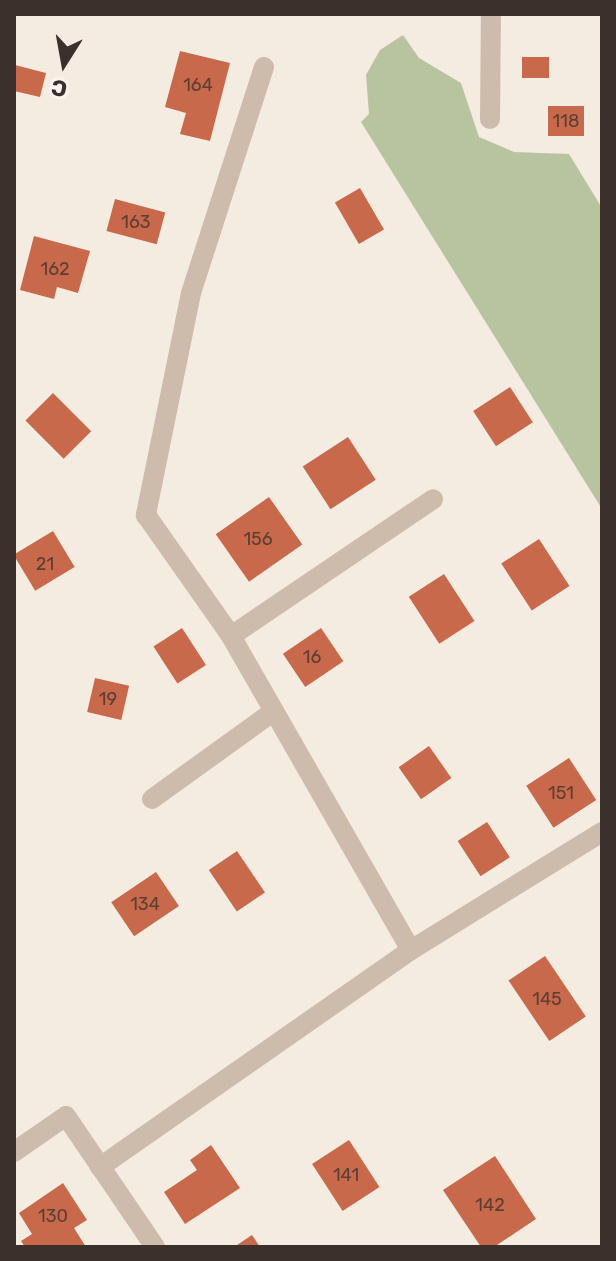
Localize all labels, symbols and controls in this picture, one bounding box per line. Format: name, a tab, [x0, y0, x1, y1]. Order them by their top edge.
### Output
north arrow	[24, 24, 104, 104]
text: С	[49, 73, 69, 103]
house number: 164	[183, 74, 213, 96]
house number: 118	[553, 110, 579, 132]
house number: 163	[121, 211, 151, 233]
house number: 162	[40, 258, 70, 280]
house number: 156	[243, 528, 273, 550]
house number: 21	[36, 553, 54, 575]
house number: 16	[303, 646, 321, 668]
house number: 19	[99, 688, 117, 710]
house number: 151	[548, 782, 574, 804]
house number: 134	[130, 893, 160, 915]
house number: 145	[532, 988, 562, 1010]
house number: 141	[333, 1164, 359, 1186]
house number: 142	[475, 1194, 505, 1216]
house number: 130	[38, 1205, 68, 1227]

